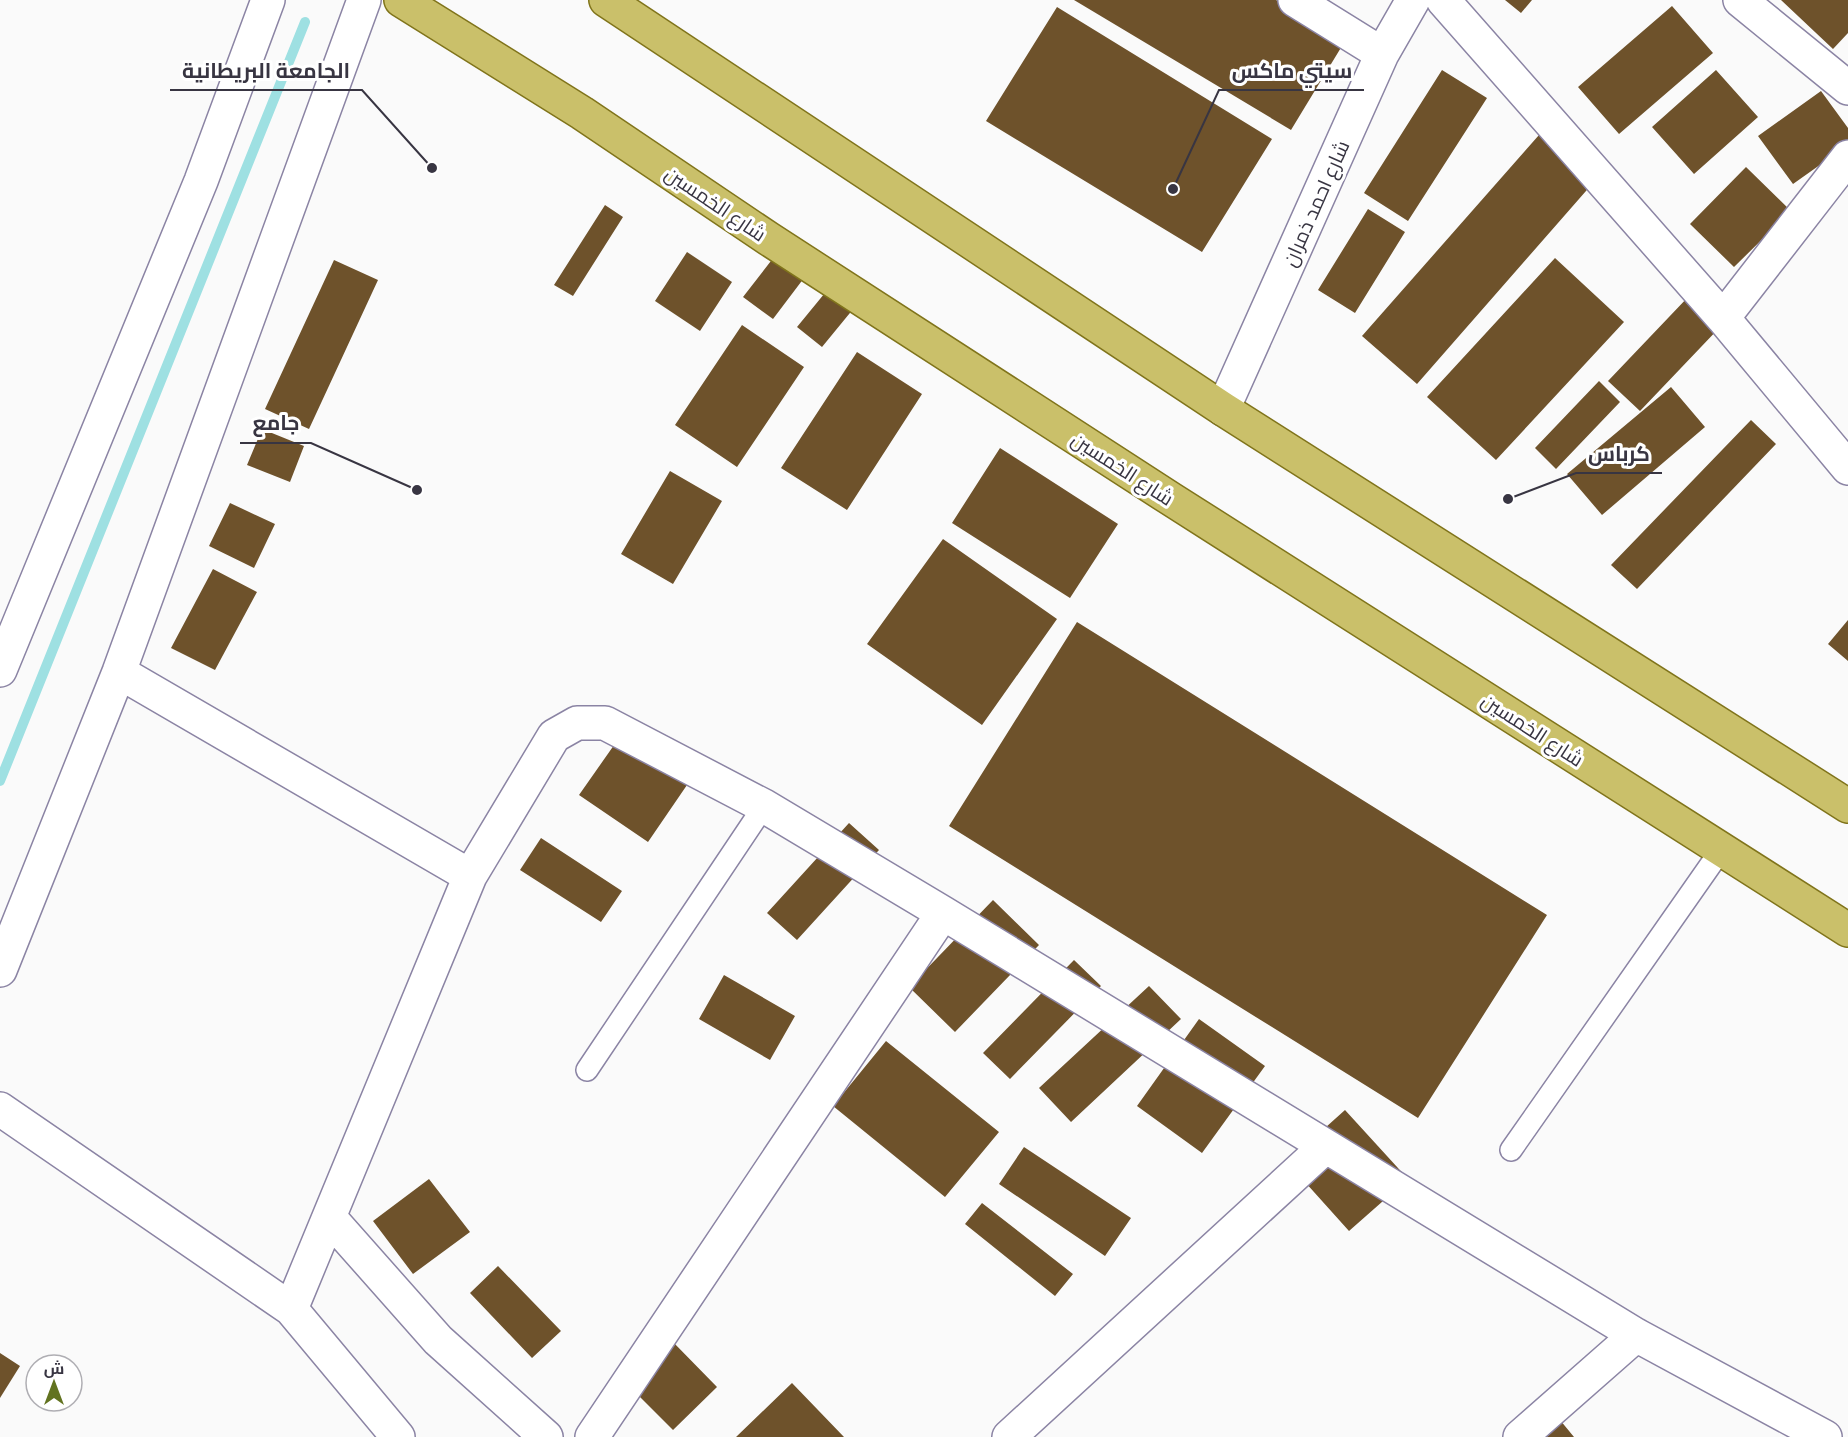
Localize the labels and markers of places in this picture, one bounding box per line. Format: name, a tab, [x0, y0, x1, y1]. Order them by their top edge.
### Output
callout: الجامعة البريطانية	[170, 51, 362, 90]
callout: سيتي ماكس	[1219, 51, 1364, 90]
callout: جامع	[240, 404, 311, 443]
callout: كرباس	[1576, 434, 1662, 473]

